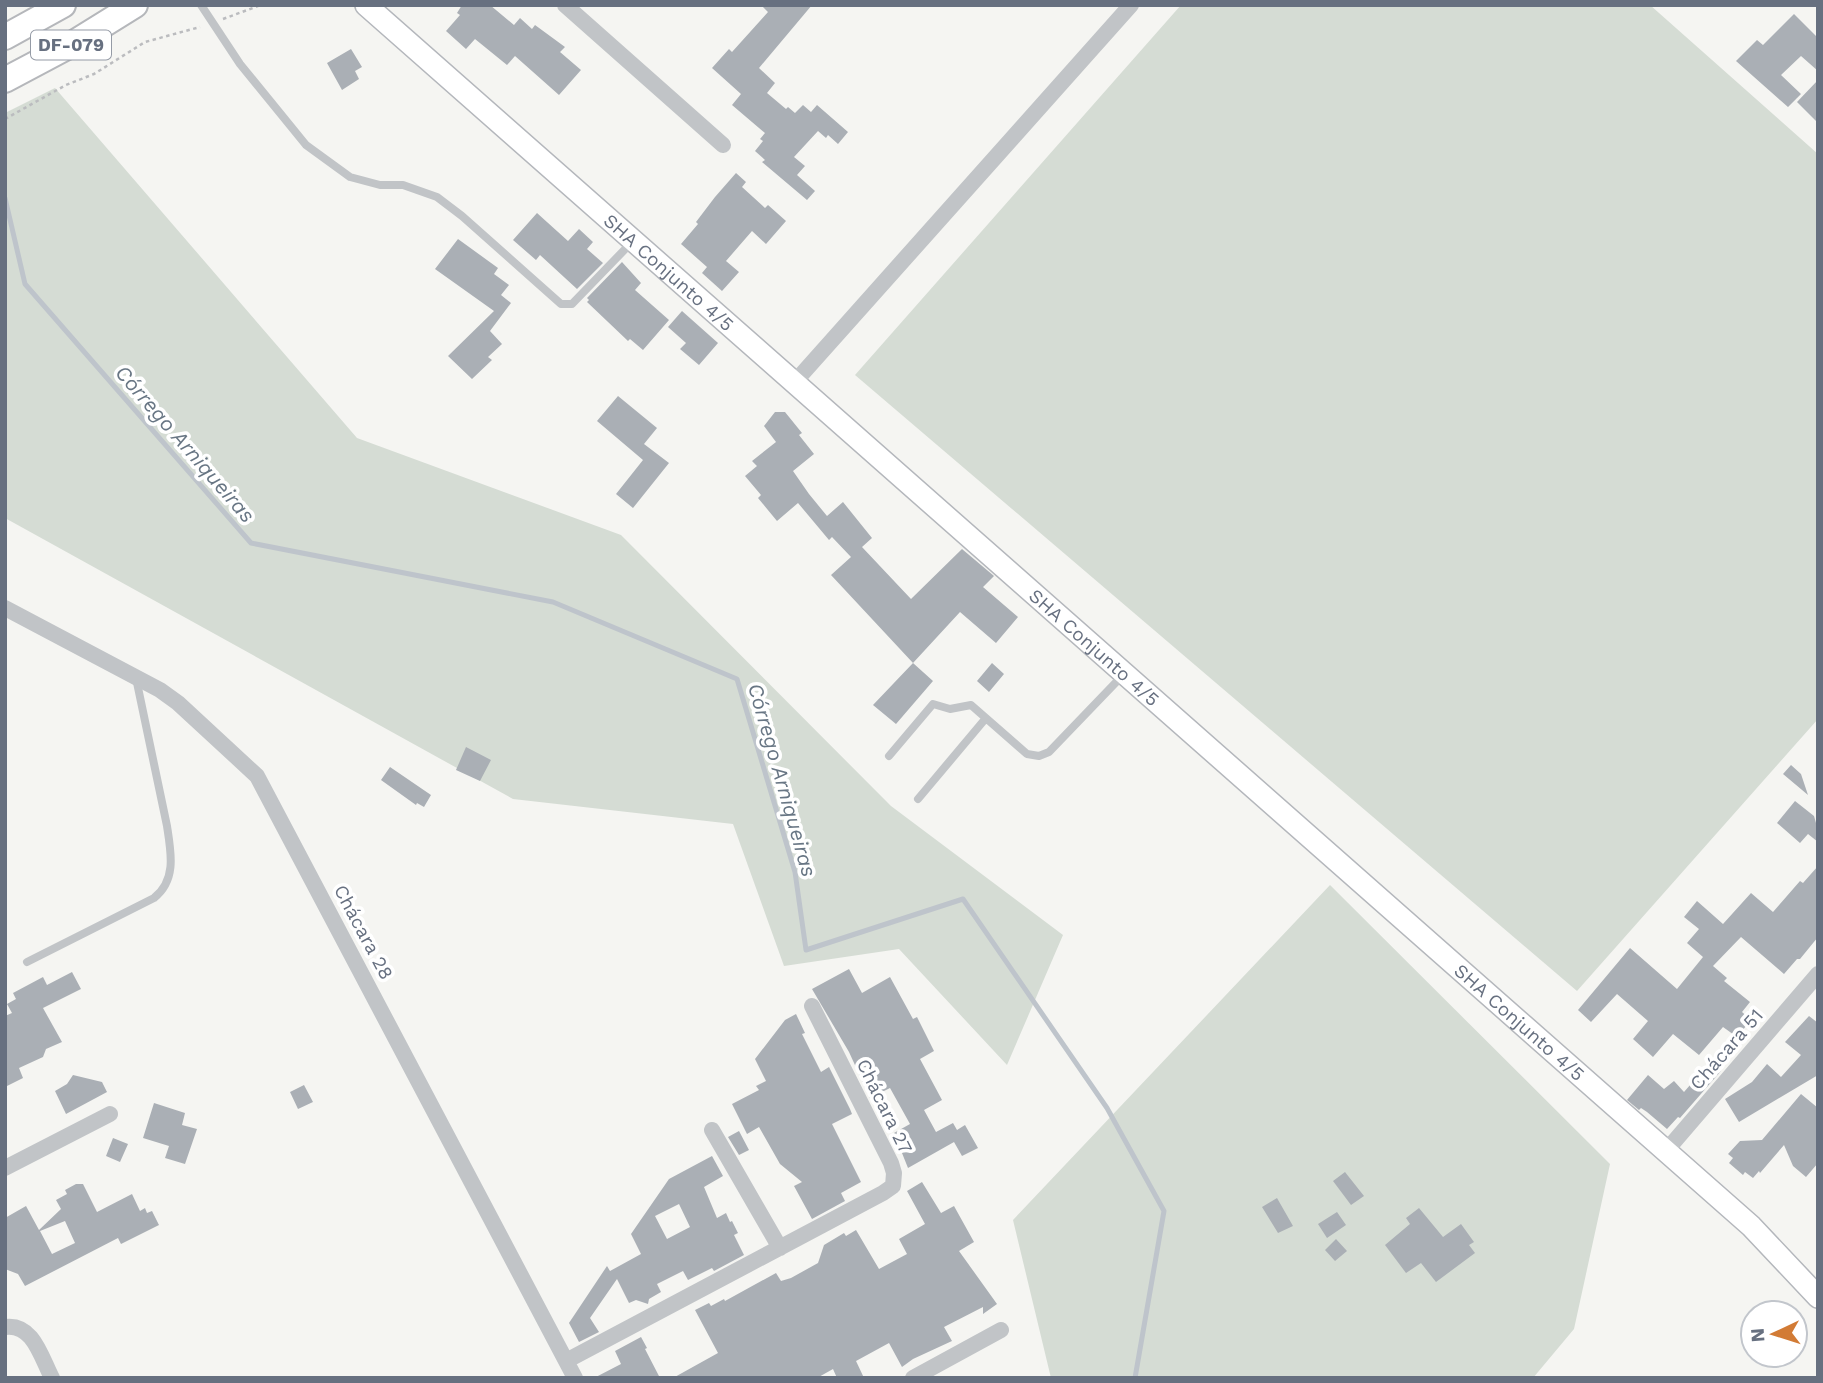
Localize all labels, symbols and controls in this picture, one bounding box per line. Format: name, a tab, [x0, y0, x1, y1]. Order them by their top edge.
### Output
road number: DF-079	[31, 31, 111, 60]
street label: SHA Conjunto 4/5	[599, 209, 739, 336]
water label: Córrego Arniqueiras	[110, 360, 261, 528]
street label: SHA Conjunto 4/5	[1024, 584, 1164, 711]
water label: Córrego Arniqueiras	[743, 680, 822, 880]
street label: Chácara 28	[329, 881, 398, 984]
street label: SHA Conjunto 4/5	[1450, 959, 1589, 1086]
street label: Chácara 51	[1685, 1004, 1768, 1094]
street label: Chácara 27	[852, 1055, 917, 1157]
north arrow	[1739, 1299, 1809, 1369]
text: N	[1746, 1327, 1770, 1343]

